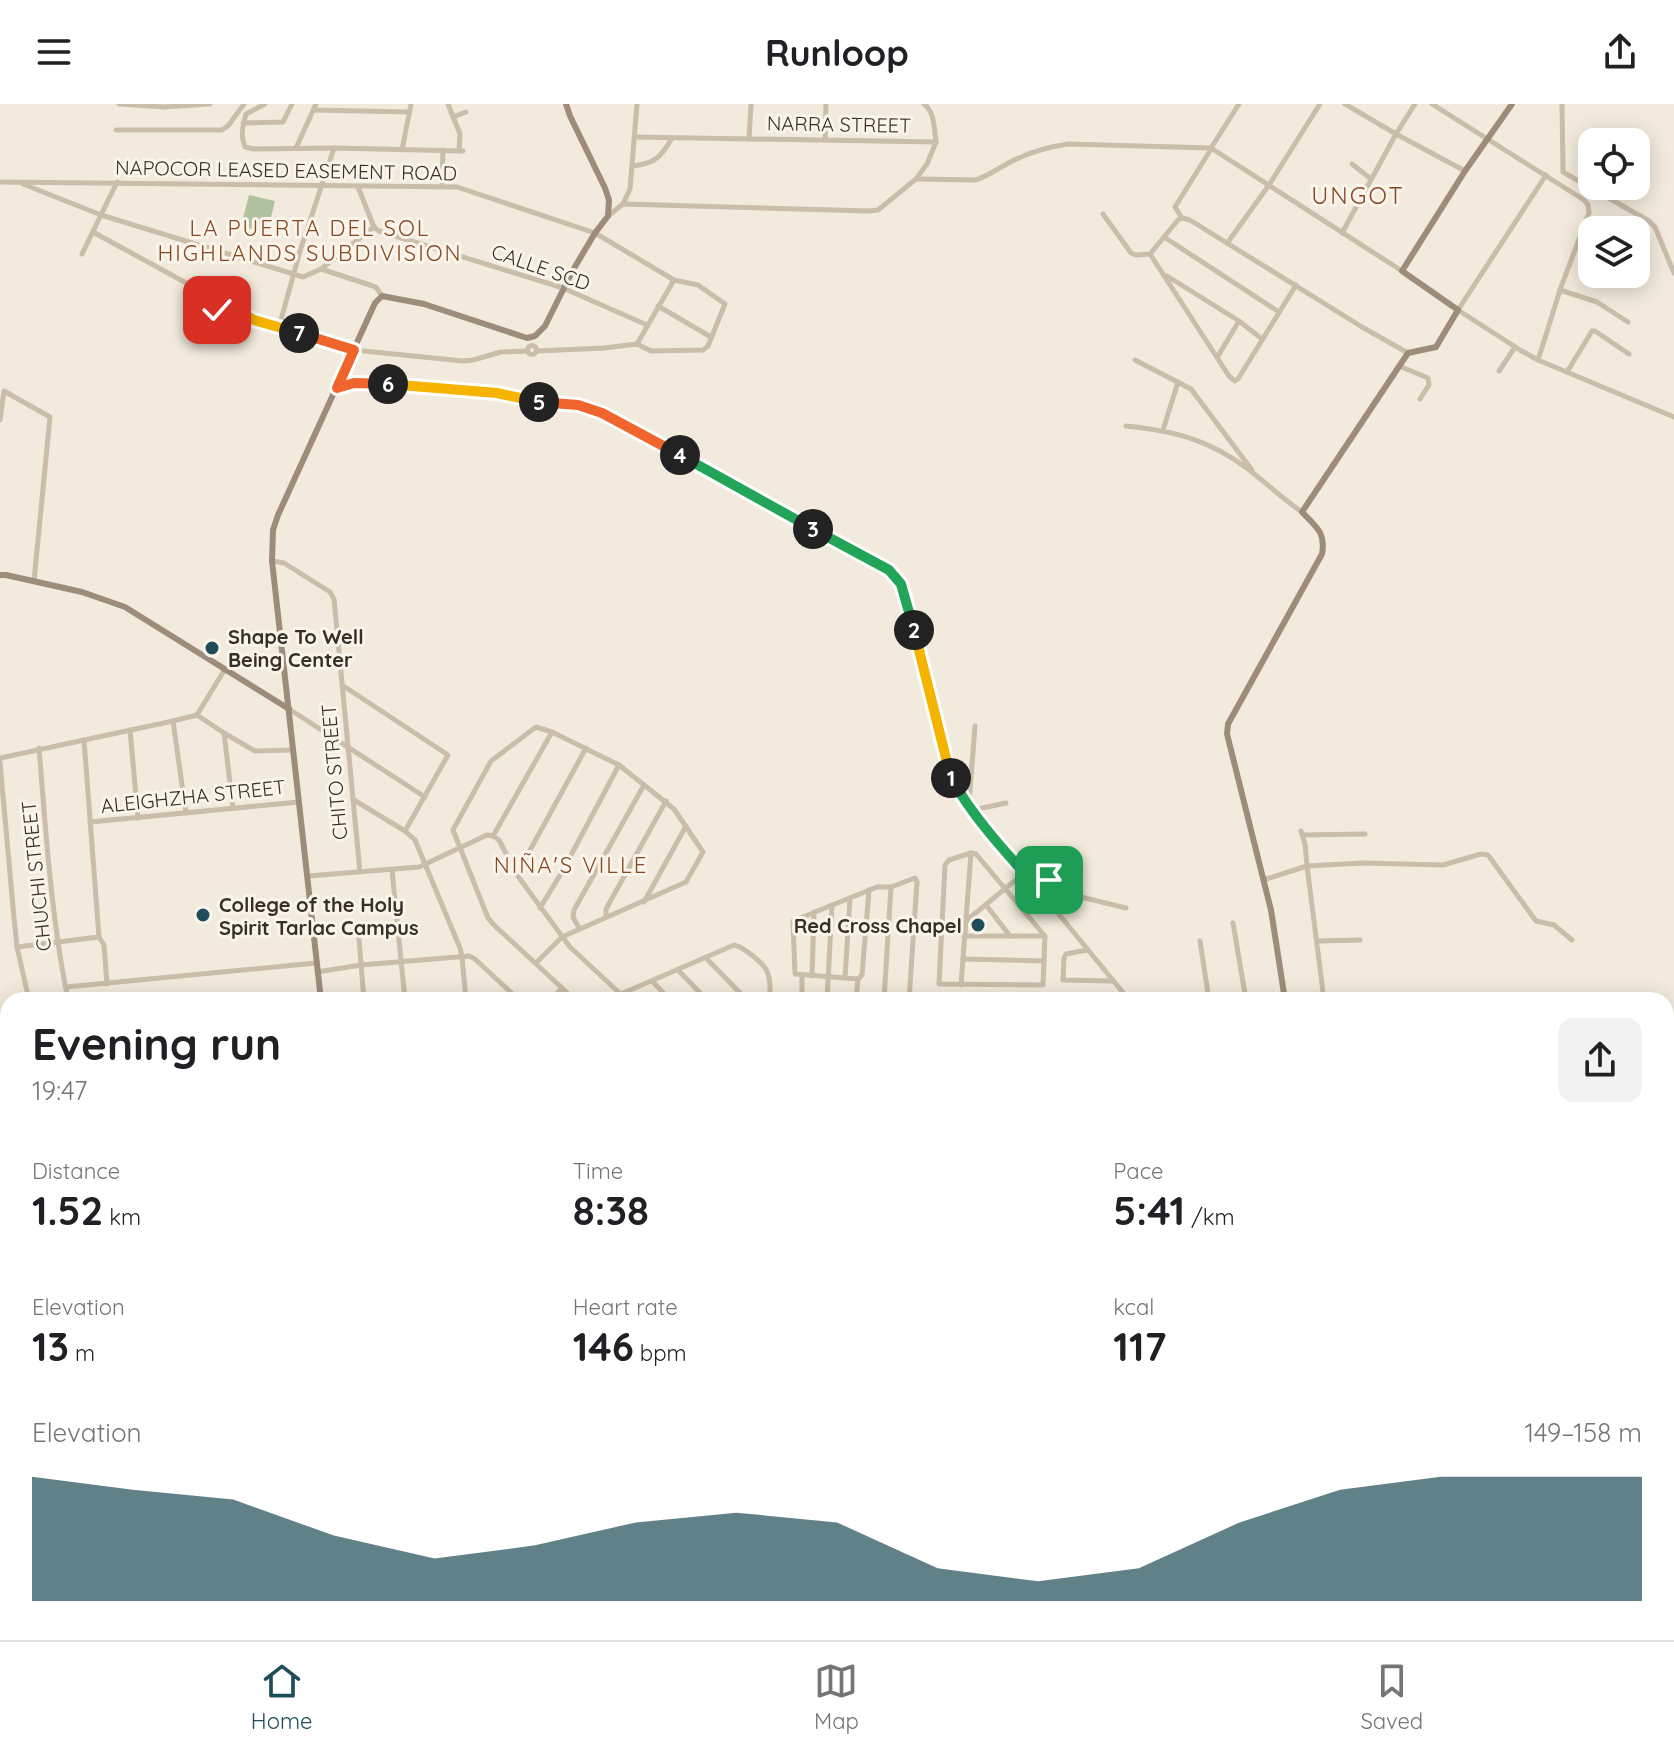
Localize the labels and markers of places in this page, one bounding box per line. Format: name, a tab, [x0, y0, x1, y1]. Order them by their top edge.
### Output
pin	[183, 276, 251, 344]
pin: 7	[279, 313, 319, 353]
pin: 6	[368, 364, 408, 404]
pin: 5	[519, 382, 559, 422]
pin: 4	[660, 435, 700, 475]
pin: 3	[793, 509, 833, 549]
pin: 2	[894, 610, 934, 650]
place label: Shape To Well Being Center	[228, 624, 364, 672]
marker: Shape To Well Being Center	[203, 639, 221, 657]
pin: 1	[931, 758, 971, 798]
pin	[1015, 846, 1083, 914]
place label: College of the Holy Spirit Tarlac Campus	[219, 892, 419, 940]
marker: College of the Holy Spirit Tarlac Campus	[194, 906, 212, 924]
place label: Red Cross Chapel	[794, 913, 962, 938]
marker: Red Cross Chapel	[969, 916, 987, 934]

